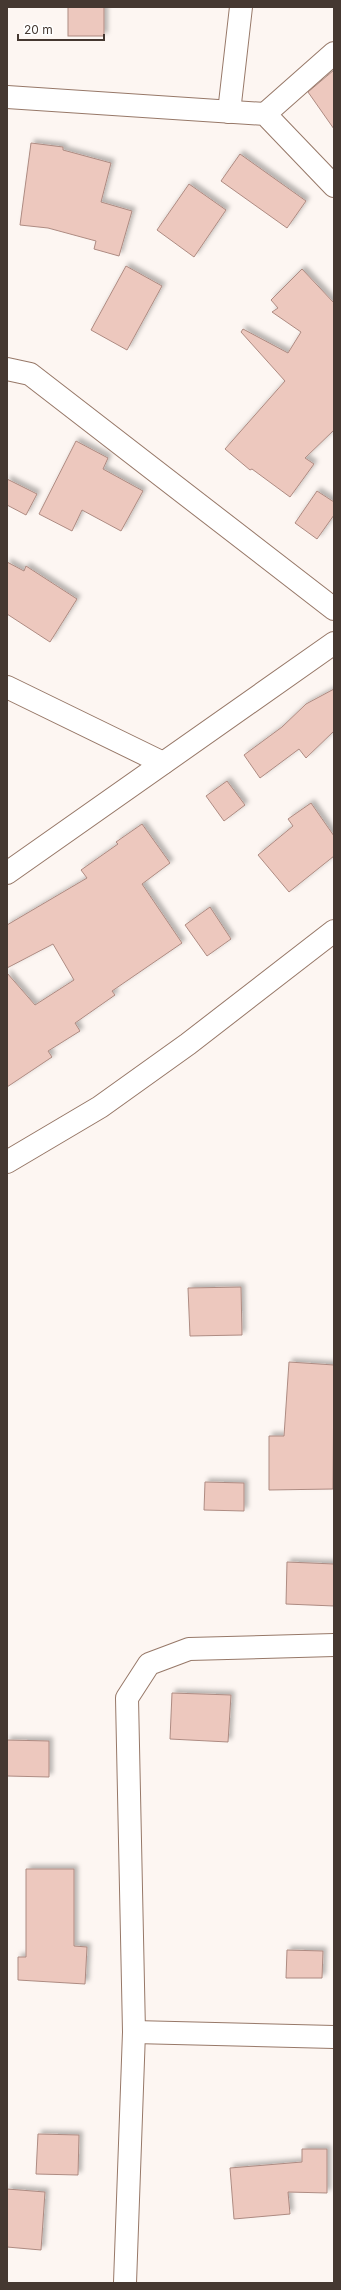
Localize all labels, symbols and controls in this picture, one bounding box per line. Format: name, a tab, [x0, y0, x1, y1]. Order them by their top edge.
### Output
scale bar	[18, 16, 104, 42]
text: 20 m	[24, 22, 53, 37]

